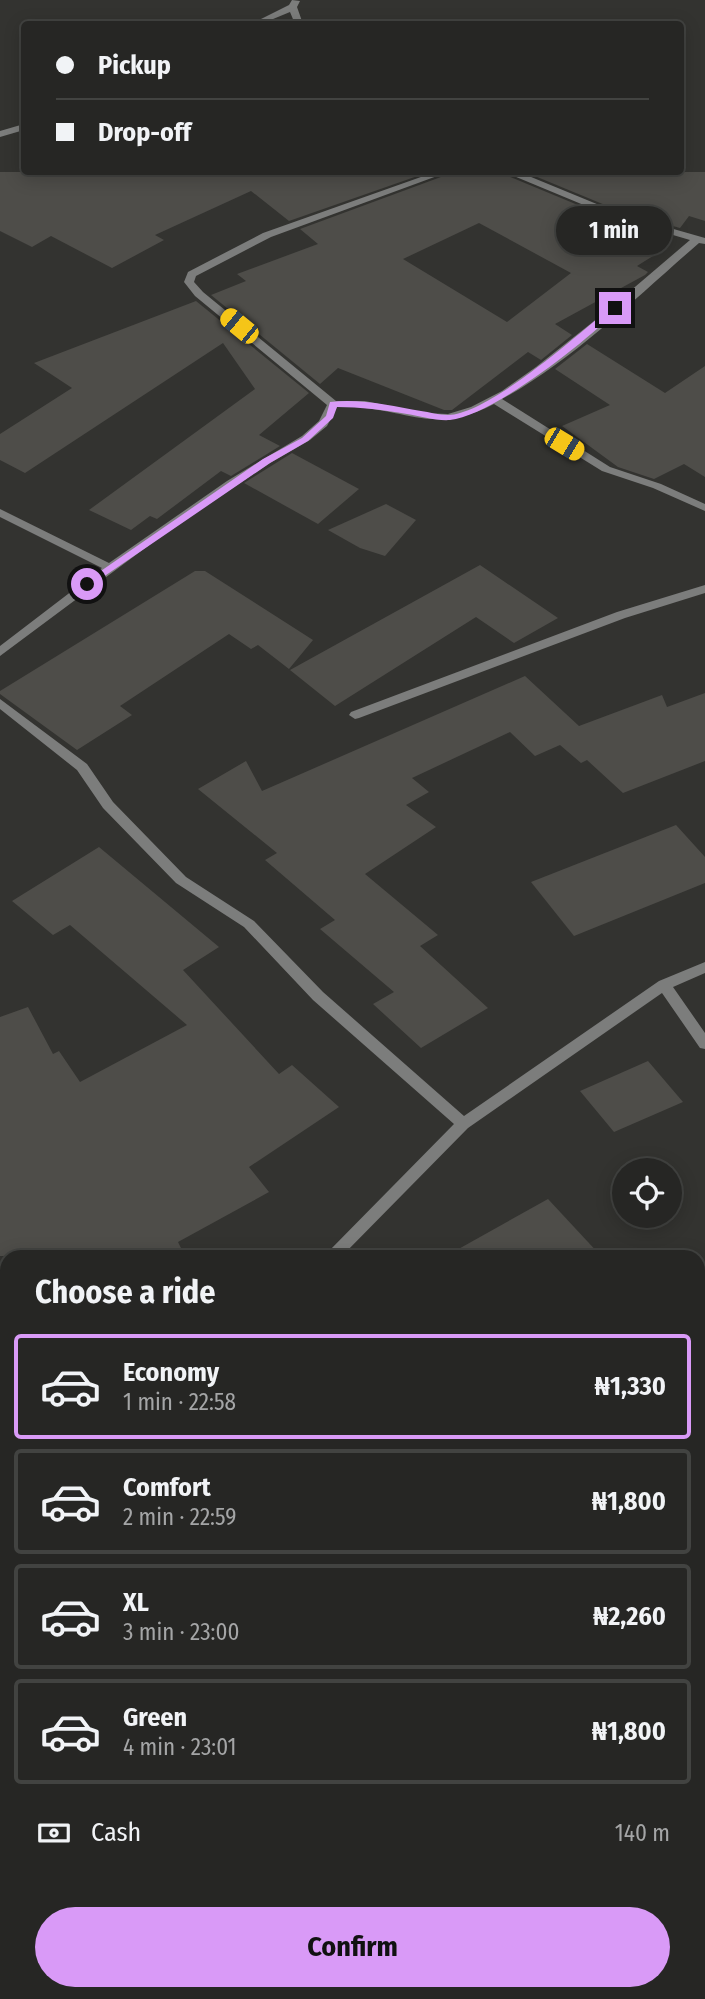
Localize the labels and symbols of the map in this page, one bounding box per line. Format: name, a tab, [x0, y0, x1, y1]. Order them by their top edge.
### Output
callout: 1 min	[557, 206, 673, 256]
route end	[599, 292, 631, 324]
car	[217, 305, 262, 347]
car	[541, 424, 588, 464]
route start	[71, 568, 103, 600]

